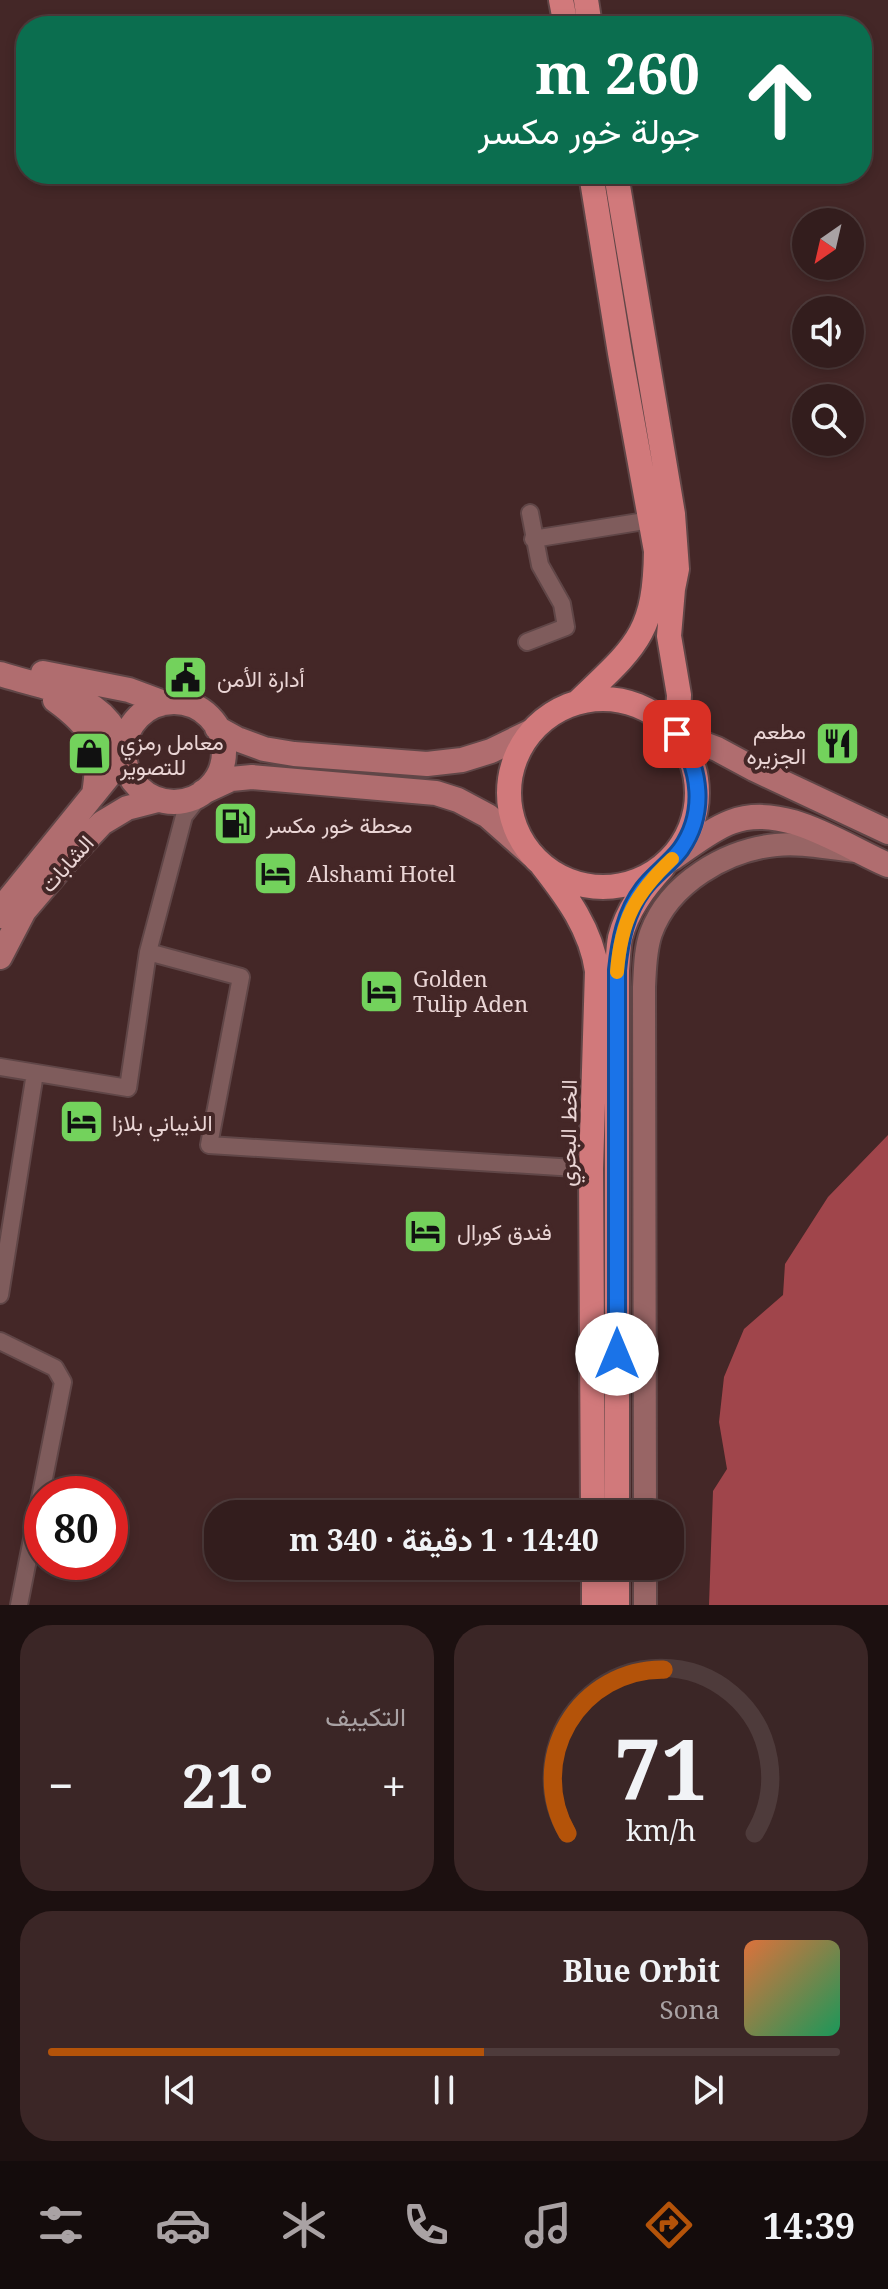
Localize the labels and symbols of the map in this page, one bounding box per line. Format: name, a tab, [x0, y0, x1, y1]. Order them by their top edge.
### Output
north arrow	[792, 208, 864, 280]
public building icon: أدارة الأمن	[162, 654, 210, 702]
place label: أدارة الأمن	[217, 663, 305, 693]
pin	[643, 700, 711, 768]
place label: مطعم الجزيره	[746, 715, 806, 770]
restaurant icon: مطعم الجزيره	[813, 719, 861, 767]
place label: معامل رمزي للتصوير	[119, 726, 224, 781]
shop icon: معامل رمزي للتصوير	[65, 730, 113, 778]
fuel station icon: محطة خور مكسر	[211, 800, 259, 848]
place label: محطة خور مكسر	[265, 809, 413, 839]
street label: الشابات	[32, 828, 100, 898]
hotel icon: Alshami Hotel	[252, 849, 300, 897]
place label: Alshami Hotel	[307, 858, 456, 888]
place label: Golden Tulip Aden	[413, 963, 528, 1018]
hotel icon: Golden Tulip Aden	[358, 967, 406, 1015]
street label: الخط البحري	[551, 1079, 588, 1187]
hotel icon: الذيباني بلازا	[57, 1098, 105, 1146]
place label: الذيباني بلازا	[112, 1107, 213, 1142]
hotel icon: فندق كورال	[402, 1207, 450, 1255]
place label: فندق كورال	[457, 1216, 552, 1246]
position arrow	[575, 1312, 659, 1396]
speed limit sign: 80	[24, 1476, 128, 1580]

